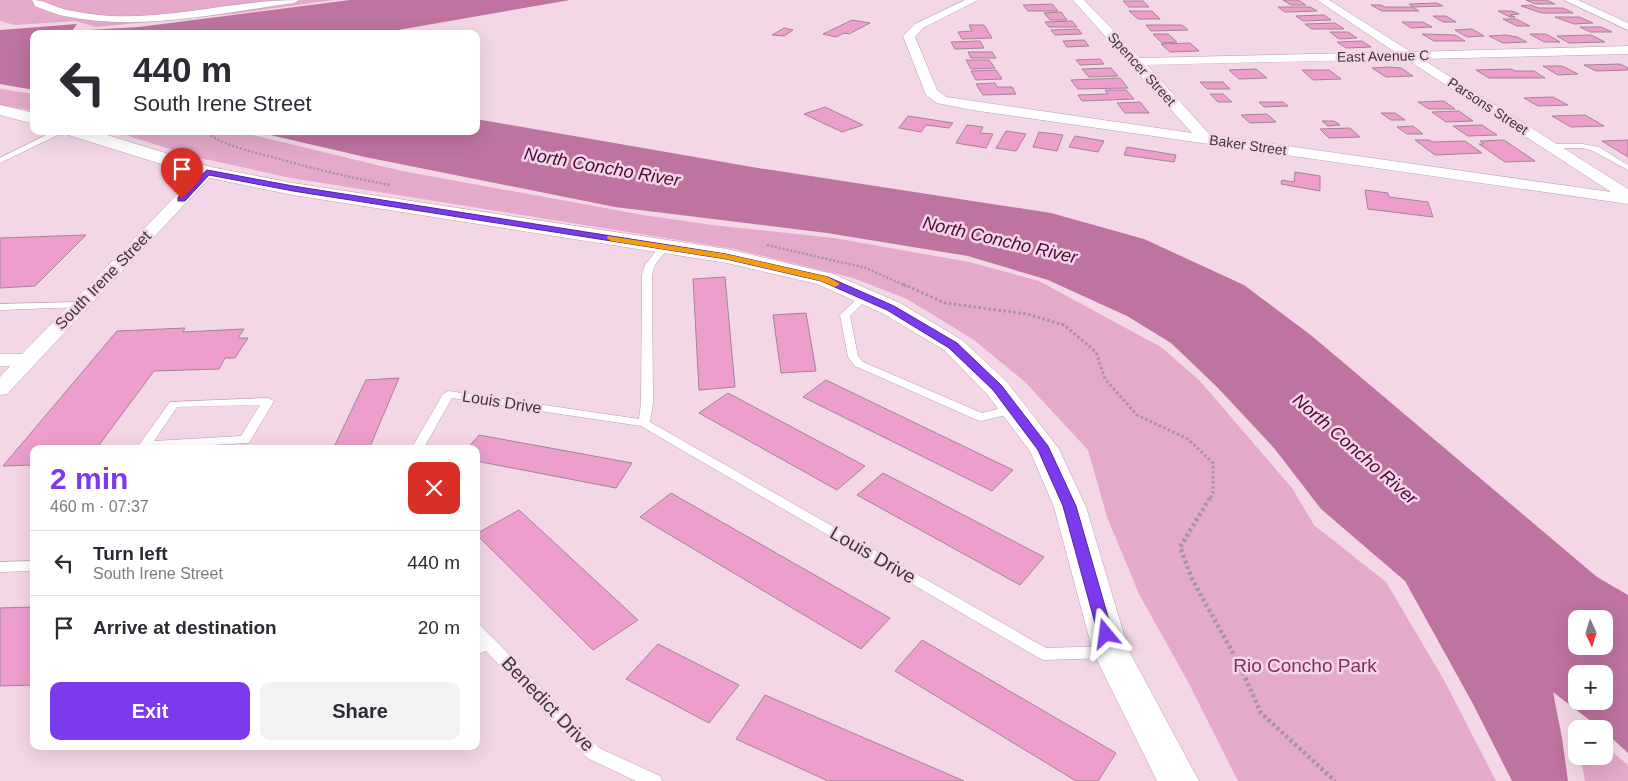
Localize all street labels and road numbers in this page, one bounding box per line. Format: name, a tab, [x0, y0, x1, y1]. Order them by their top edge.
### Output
street label: Spencer Street	[1105, 29, 1179, 109]
street label: East Avenue C	[1337, 47, 1429, 65]
street label: Parsons Street	[1445, 74, 1531, 138]
street label: Baker Street	[1208, 132, 1288, 158]
street label: South Irene Street	[52, 227, 155, 333]
street label: Louis Drive	[461, 387, 543, 417]
street label: Louis Drive	[827, 522, 919, 588]
street label: Benedict Drive	[498, 652, 598, 756]

